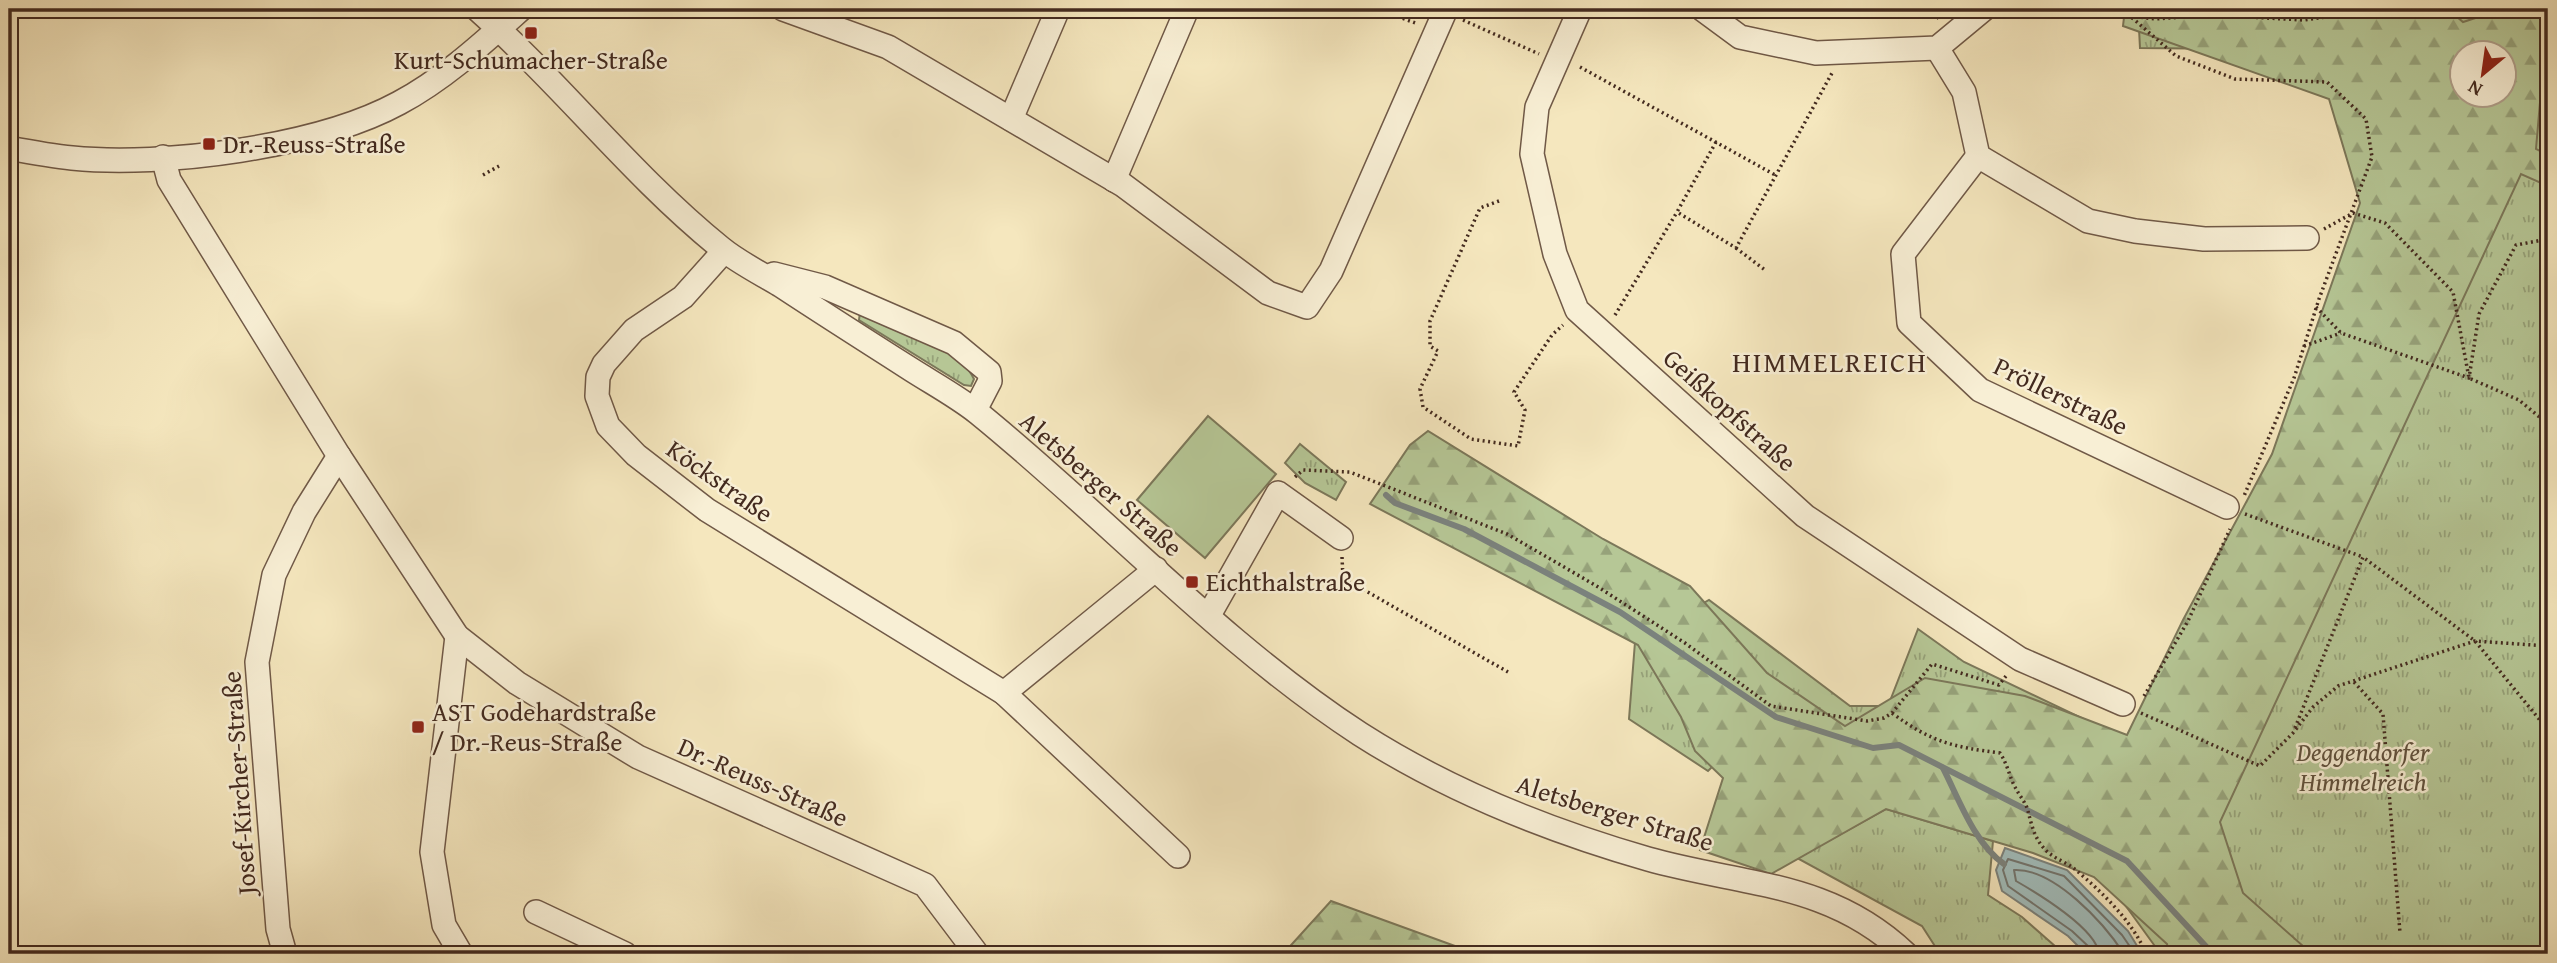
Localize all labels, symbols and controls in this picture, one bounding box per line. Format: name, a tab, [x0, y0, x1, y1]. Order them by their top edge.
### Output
marker: Kurt-Schumacher-Straße	[523, 25, 539, 41]
north arrow	[2448, 38, 2518, 108]
place label: Kurt-Schumacher-Straße	[394, 40, 668, 79]
text: N	[2462, 73, 2487, 104]
place label: Dr.-Reuss-Straße	[223, 124, 406, 163]
marker: Dr.-Reuss-Straße	[201, 136, 217, 152]
street label: Geißkopfstraße	[1655, 339, 1806, 480]
district label: HIMMELREICH	[1732, 341, 1928, 382]
street label: Pröllerstraße	[1987, 346, 2135, 445]
street label: Aletsberger Straße	[1011, 402, 1191, 566]
street label: Köckstraße	[659, 429, 782, 532]
place label: Eichthalstraße	[1206, 562, 1365, 601]
marker: Eichthalstraße	[1184, 574, 1200, 590]
street label: Josef-Kircher-Straße	[211, 670, 266, 899]
place label: AST Godehardstraße / Dr.-Reus-Straße	[432, 692, 656, 761]
marker: AST Godehardstraße / Dr.-Reus-Straße	[410, 719, 426, 735]
street label: Dr.-Reuss-Straße	[672, 727, 855, 837]
park label: Deggendorfer Himmelreich	[2295, 732, 2431, 801]
street label: Aletsberger Straße	[1512, 764, 1719, 861]

